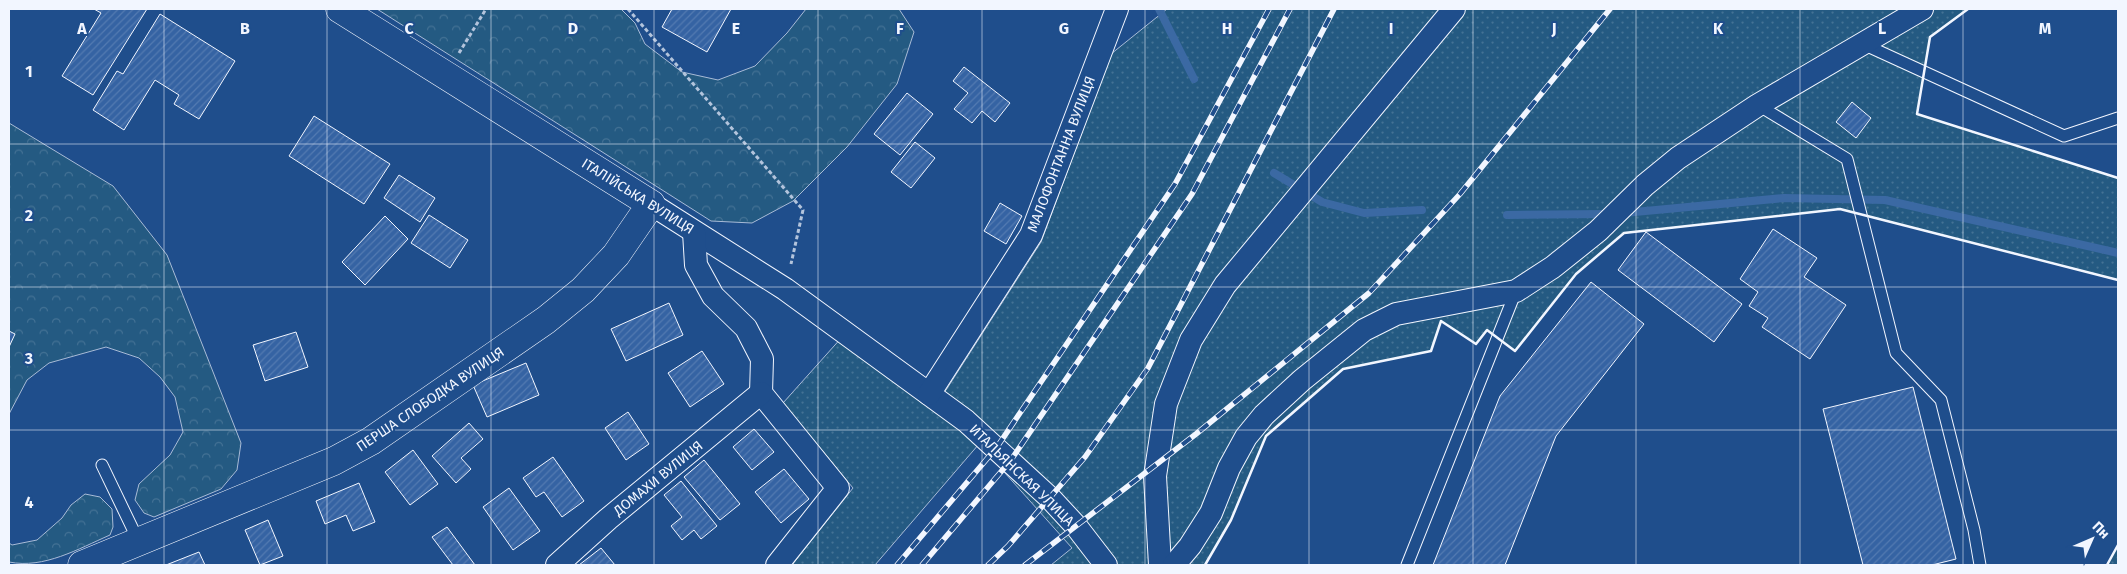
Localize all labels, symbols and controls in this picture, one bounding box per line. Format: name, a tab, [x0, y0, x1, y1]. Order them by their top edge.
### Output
text: A	[76, 19, 87, 38]
text: B	[240, 19, 250, 38]
text: C	[404, 19, 414, 38]
text: D	[568, 19, 578, 38]
text: E	[732, 19, 740, 38]
text: F	[896, 19, 904, 38]
text: G	[1059, 19, 1069, 38]
text: H	[1222, 19, 1232, 38]
text: I	[1389, 19, 1393, 38]
text: J	[1550, 19, 1557, 38]
text: K	[1713, 19, 1724, 38]
text: L	[1878, 19, 1886, 38]
text: M	[2039, 19, 2052, 38]
text: 1	[25, 62, 33, 81]
street label: МАЛОФОНТАННА ВУЛИЦЯ	[1024, 74, 1099, 235]
street label: ІТАЛІЙСЬКА ВУЛИЦЯ	[578, 155, 697, 238]
text: 2	[25, 206, 33, 225]
street label: ПЕРША СЛОБОДКА ВУЛИЦЯ	[353, 344, 507, 455]
text: 3	[24, 349, 33, 368]
street label: ИТАЛЬЯНСКАЯ УЛИЦА	[966, 421, 1078, 530]
street label: ДОМАХИ ВУЛИЦЯ	[609, 437, 706, 520]
text: 4	[24, 493, 34, 512]
north arrow	[2067, 514, 2117, 564]
text: Пн	[2089, 518, 2113, 542]

